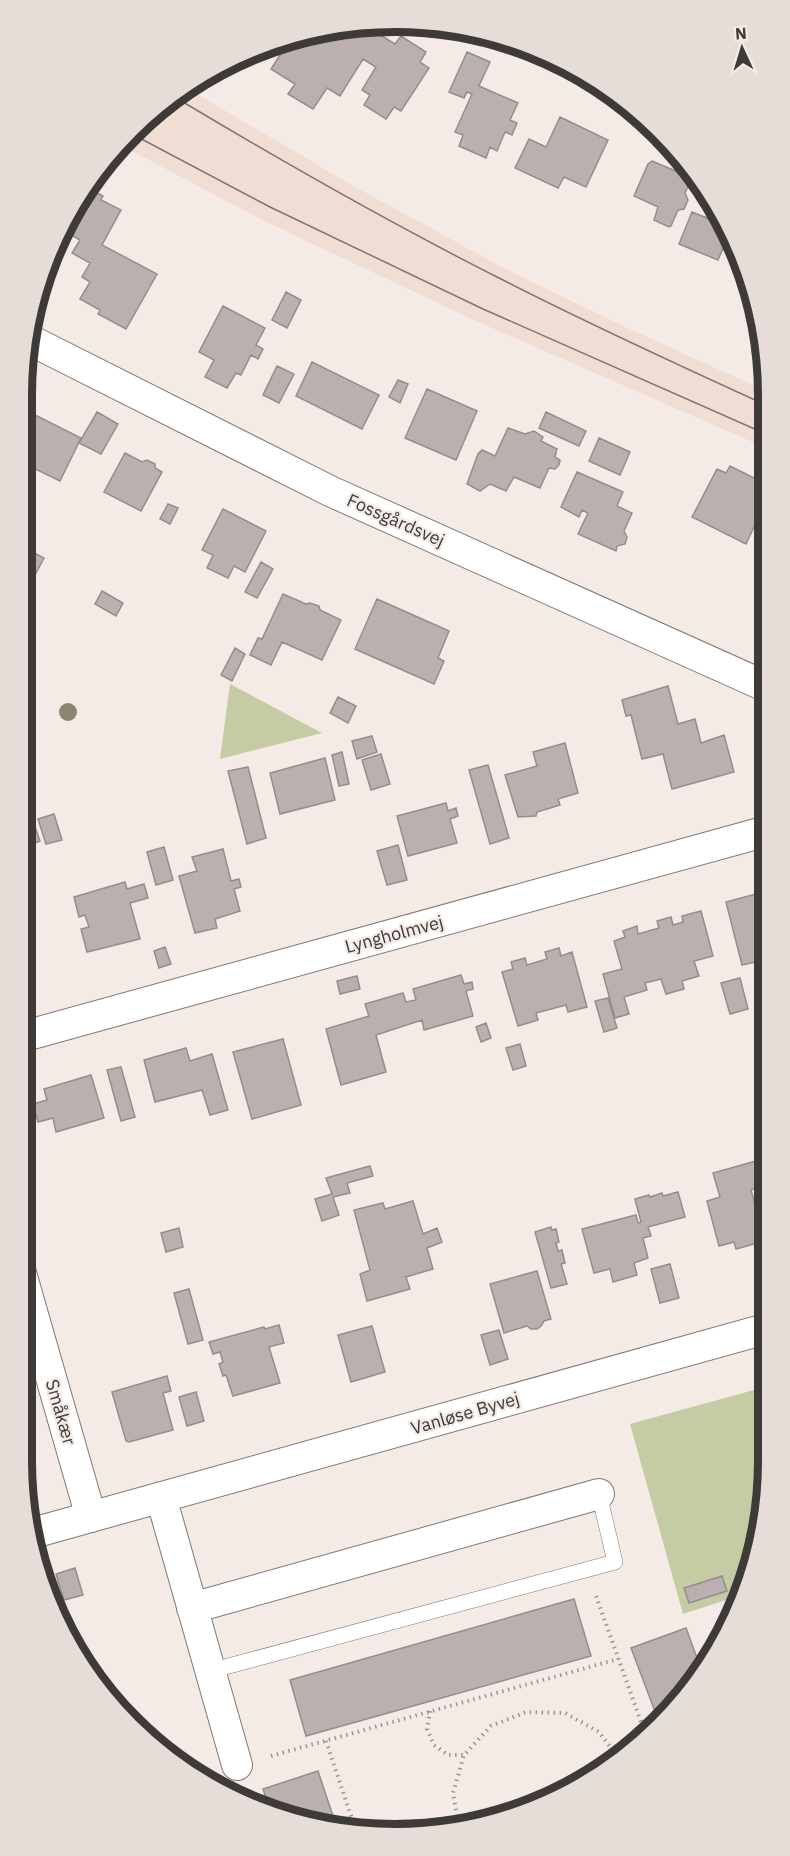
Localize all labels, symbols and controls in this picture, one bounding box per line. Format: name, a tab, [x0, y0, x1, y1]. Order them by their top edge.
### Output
north arrow	[712, 18, 772, 78]
text: N	[734, 23, 747, 43]
street label: Fossgårdsvej	[344, 488, 448, 552]
street label: Lyngholmvej	[342, 910, 446, 958]
street label: Småkær	[41, 1376, 81, 1448]
street label: Vanløse Byvej	[408, 1387, 522, 1439]

